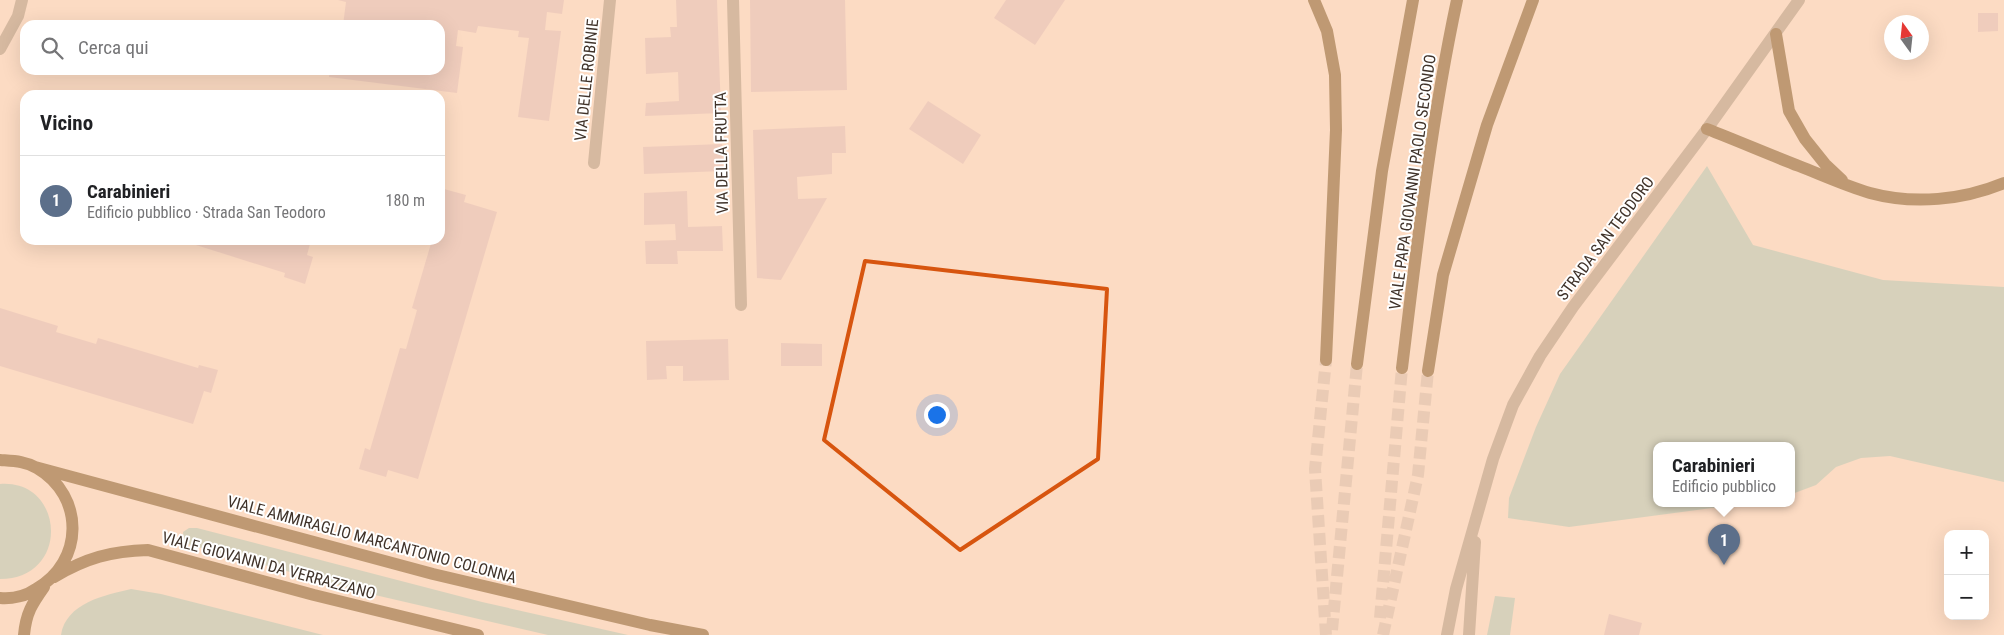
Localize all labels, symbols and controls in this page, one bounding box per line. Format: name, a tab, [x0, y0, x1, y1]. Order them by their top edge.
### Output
north arrow	[1884, 15, 1929, 60]
street label: VIA DELLE ROBINIE	[571, 18, 602, 142]
search box	[20, 20, 445, 75]
icon: search	[38, 34, 66, 62]
text: Cerca qui	[78, 36, 149, 59]
street label: VIALE PAPA GIOVANNI PAOLO SECONDO	[1385, 53, 1440, 311]
street label: VIA DELLA FRUTTA	[711, 92, 732, 214]
text: Vicino	[40, 111, 93, 135]
street label: STRADA SAN TEODORO	[1553, 173, 1658, 304]
text: Carabinieri	[87, 180, 170, 203]
text: 1	[52, 191, 60, 210]
text: 180 m	[386, 191, 425, 210]
text: Edificio pubblico · Strada San Teodoro	[87, 203, 326, 222]
your location	[924, 402, 950, 428]
popup	[1653, 442, 1795, 507]
text: Carabinieri	[1672, 454, 1755, 477]
text: Edificio pubblico	[1672, 477, 1776, 496]
street label: VIALE AMMIRAGLIO MARCANTONIO COLONNA	[225, 492, 518, 587]
pin: 1	[1708, 524, 1740, 565]
street label: VIALE GIOVANNI DA VERRAZZANO	[160, 528, 378, 603]
map controls	[1944, 530, 1989, 620]
button: +	[1944, 530, 1989, 575]
button: −	[1944, 575, 1989, 620]

